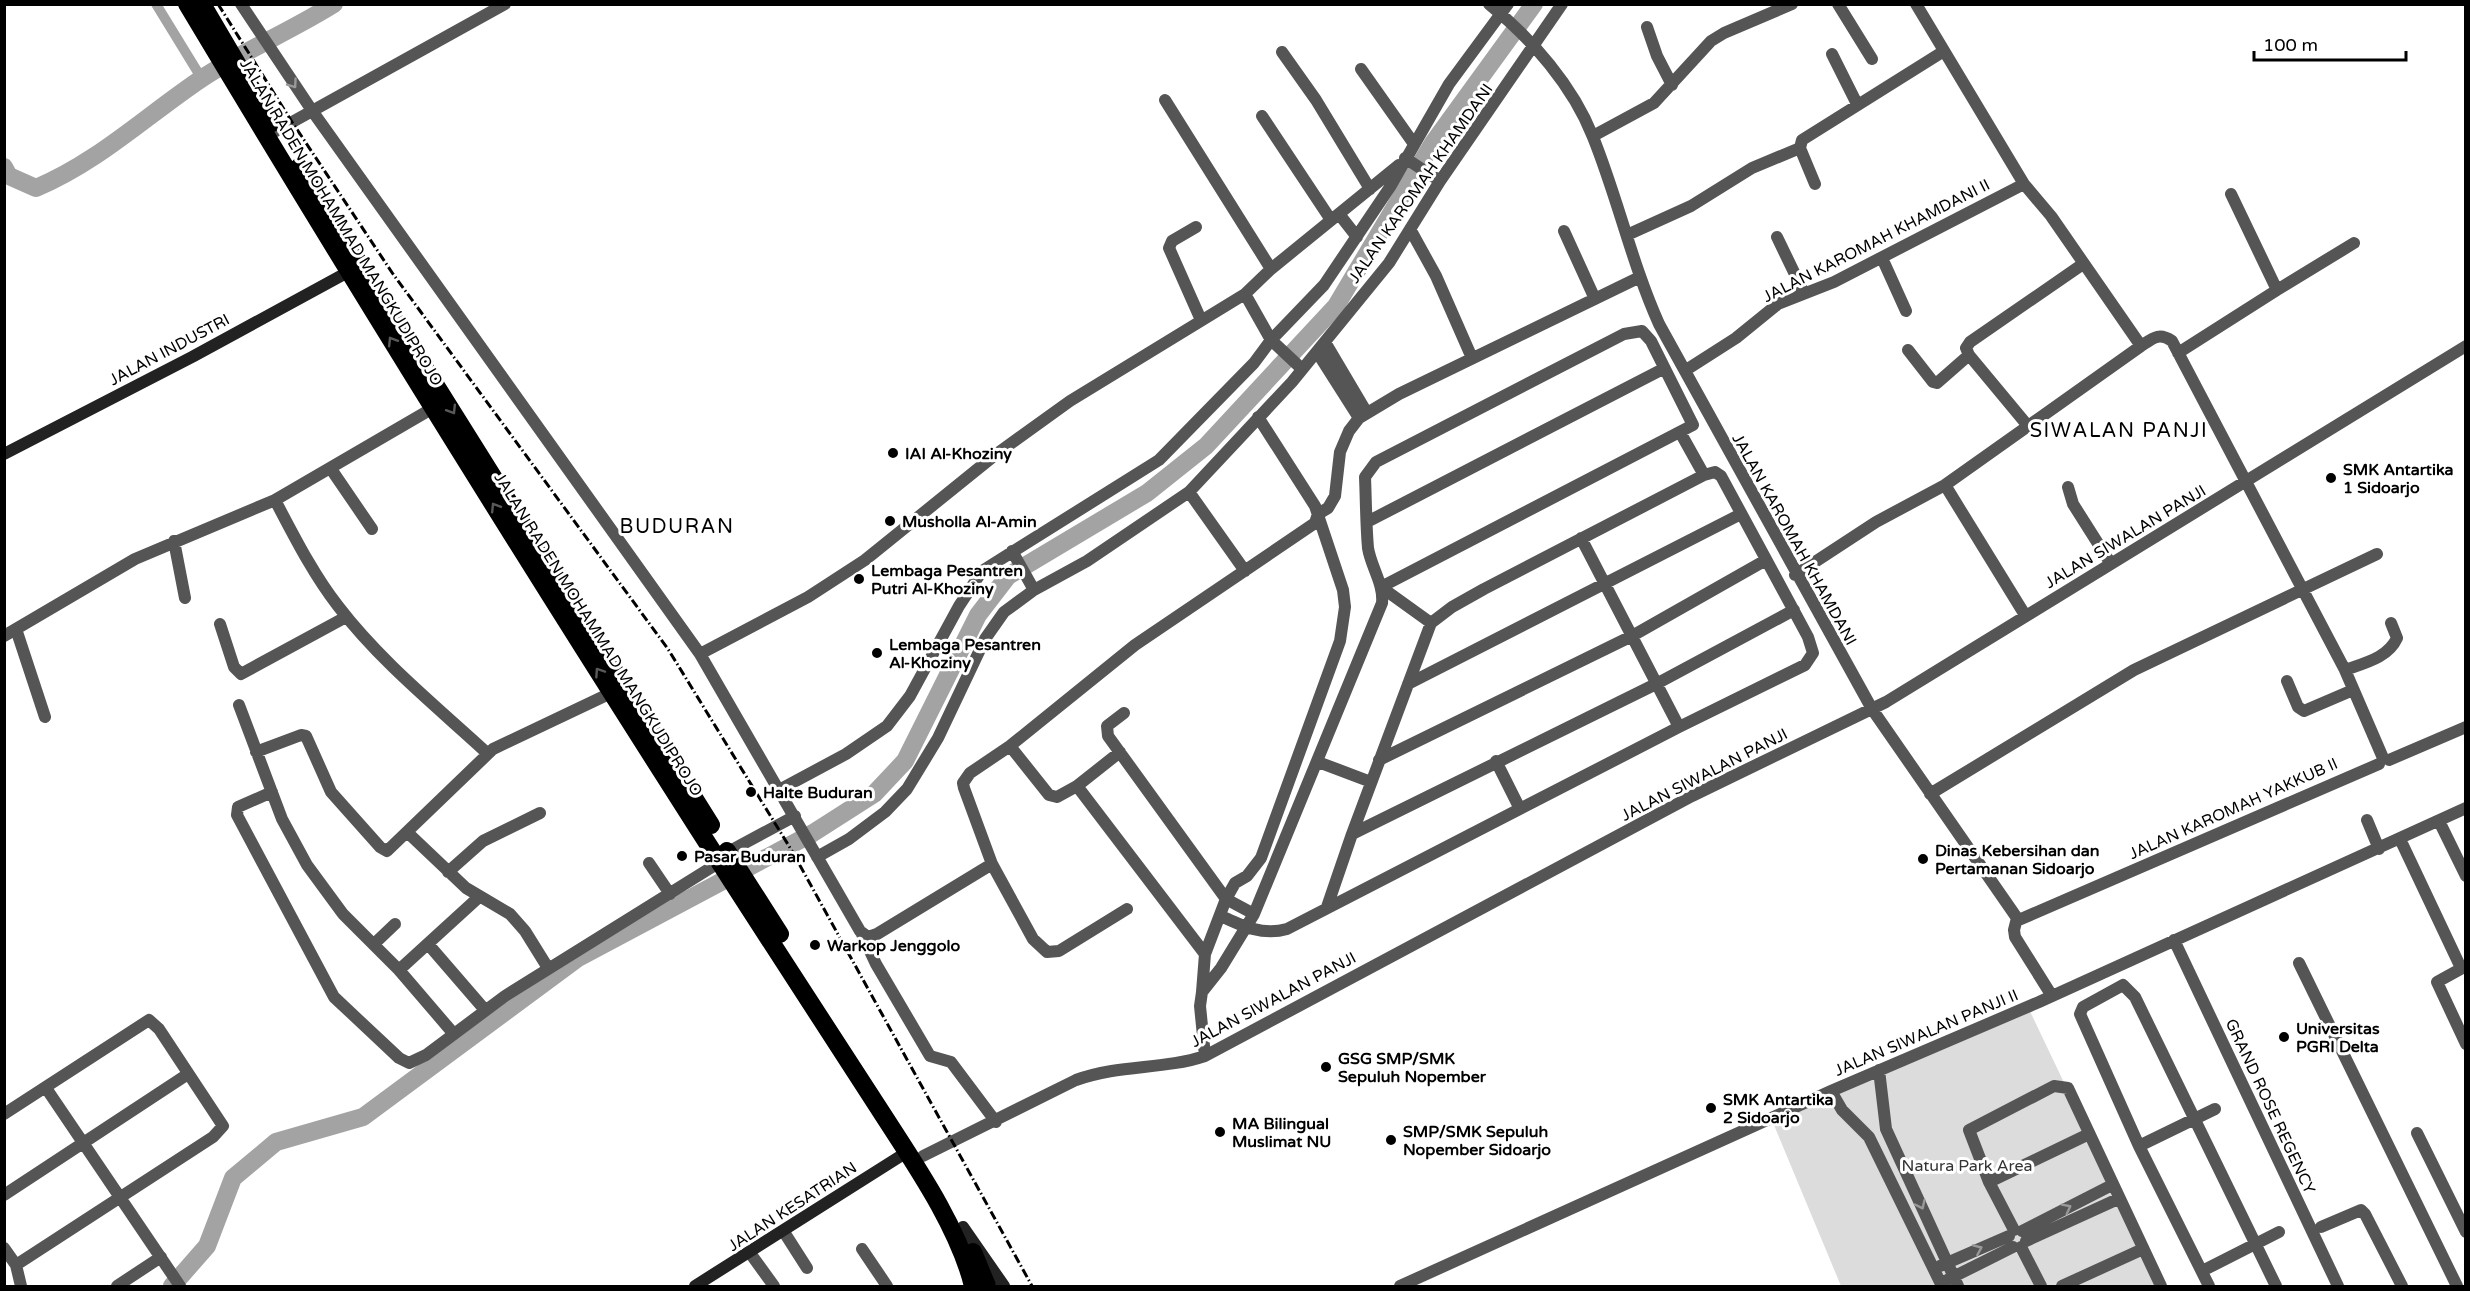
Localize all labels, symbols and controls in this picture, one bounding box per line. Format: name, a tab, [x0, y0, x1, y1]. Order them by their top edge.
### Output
scale bar	[2254, 24, 2406, 62]
text: 100 m	[2263, 34, 2318, 56]
street label: JALAN RADEN MOHAMMAD MANGKUDIPROJO	[235, 55, 447, 390]
one-way arrow	[286, 77, 297, 88]
street label: JALAN KAROMAH KHAMDANI	[1344, 80, 1498, 287]
street label: JALAN KAROMAH KHAMDANI II	[1760, 175, 1993, 307]
street label: JALAN INDUSTRI	[106, 310, 233, 390]
one-way arrow	[388, 337, 399, 348]
one-way arrow	[444, 404, 455, 415]
district label: SIWALAN PANJI	[2030, 419, 2208, 443]
street label: JALAN KAROMAH KHAMDANI	[1727, 430, 1861, 649]
place label: IAI Al-Khoziny	[905, 444, 1012, 464]
marker: IAI Al-Khoziny	[886, 446, 900, 460]
place label: SMK Antartika 1 Sidoarjo	[2343, 460, 2453, 498]
street label: JALAN RADEN MOHAMMAD MANGKUDIPROJO	[489, 469, 707, 800]
marker: SMK Antartika 1 Sidoarjo	[2324, 471, 2338, 485]
street label: JALAN SIWALAN PANJI	[2041, 481, 2210, 593]
one-way arrow	[491, 503, 503, 513]
place label: Musholla Al-Amin	[902, 512, 1037, 532]
marker: Musholla Al-Amin	[883, 514, 897, 528]
district label: BUDURAN	[620, 515, 734, 539]
place label: Lembaga Pesantren Putri Al-Khoziny	[871, 561, 1023, 599]
marker: Lembaga Pesantren Putri Al-Khoziny	[852, 572, 866, 586]
place label: Lembaga Pesantren Al-Khoziny	[889, 635, 1041, 673]
marker: Lembaga Pesantren Al-Khoziny	[870, 646, 884, 660]
one-way arrow	[595, 667, 606, 678]
street label: JALAN SIWALAN PANJI	[1618, 724, 1791, 826]
street label: JALAN KAROMAH YAKKUB II	[2126, 754, 2341, 864]
place label: Halte Buduran	[763, 783, 873, 803]
marker: Halte Buduran	[744, 785, 758, 799]
place label: Dinas Kebersihan dan Pertamanan Sidoarjo	[1935, 841, 2100, 879]
place label: Pasar Buduran	[694, 847, 806, 867]
marker: Pasar Buduran	[675, 849, 689, 863]
marker: Dinas Kebersihan dan Pertamanan Sidoarjo	[1916, 852, 1930, 866]
place label: Warkop Jenggolo	[827, 936, 960, 956]
marker: Warkop Jenggolo	[808, 938, 822, 952]
street label: JALAN SIWALAN PANJI	[1187, 948, 1360, 1052]
street label: JALAN SIWALAN PANJI II	[1831, 985, 2021, 1081]
street label: GRAND ROSE REGENCY	[2221, 1016, 2320, 1197]
place label: Universitas PGRI Delta	[2296, 1019, 2380, 1057]
marker: Universitas PGRI Delta	[2277, 1030, 2291, 1044]
place label: GSG SMP/SMK Sepuluh Nopember	[1338, 1049, 1487, 1087]
marker: GSG SMP/SMK Sepuluh Nopember	[1319, 1060, 1333, 1074]
place label: SMK Antartika 2 Sidoarjo	[1723, 1090, 1833, 1128]
marker: SMK Antartika 2 Sidoarjo	[1704, 1101, 1718, 1115]
place label: MA Bilingual Muslimat NU	[1232, 1114, 1331, 1152]
place label: SMP/SMK Sepuluh Nopember Sidoarjo	[1403, 1122, 1551, 1160]
marker: MA Bilingual Muslimat NU	[1213, 1125, 1227, 1139]
marker: SMP/SMK Sepuluh Nopember Sidoarjo	[1384, 1133, 1398, 1147]
park label: Natura Park Area	[1902, 1156, 2032, 1176]
street label: JALAN KESATRIAN	[724, 1158, 861, 1256]
one-way arrow	[1913, 1198, 1925, 1209]
one-way arrow	[2060, 1204, 2071, 1215]
one-way arrow	[1972, 1244, 1983, 1256]

